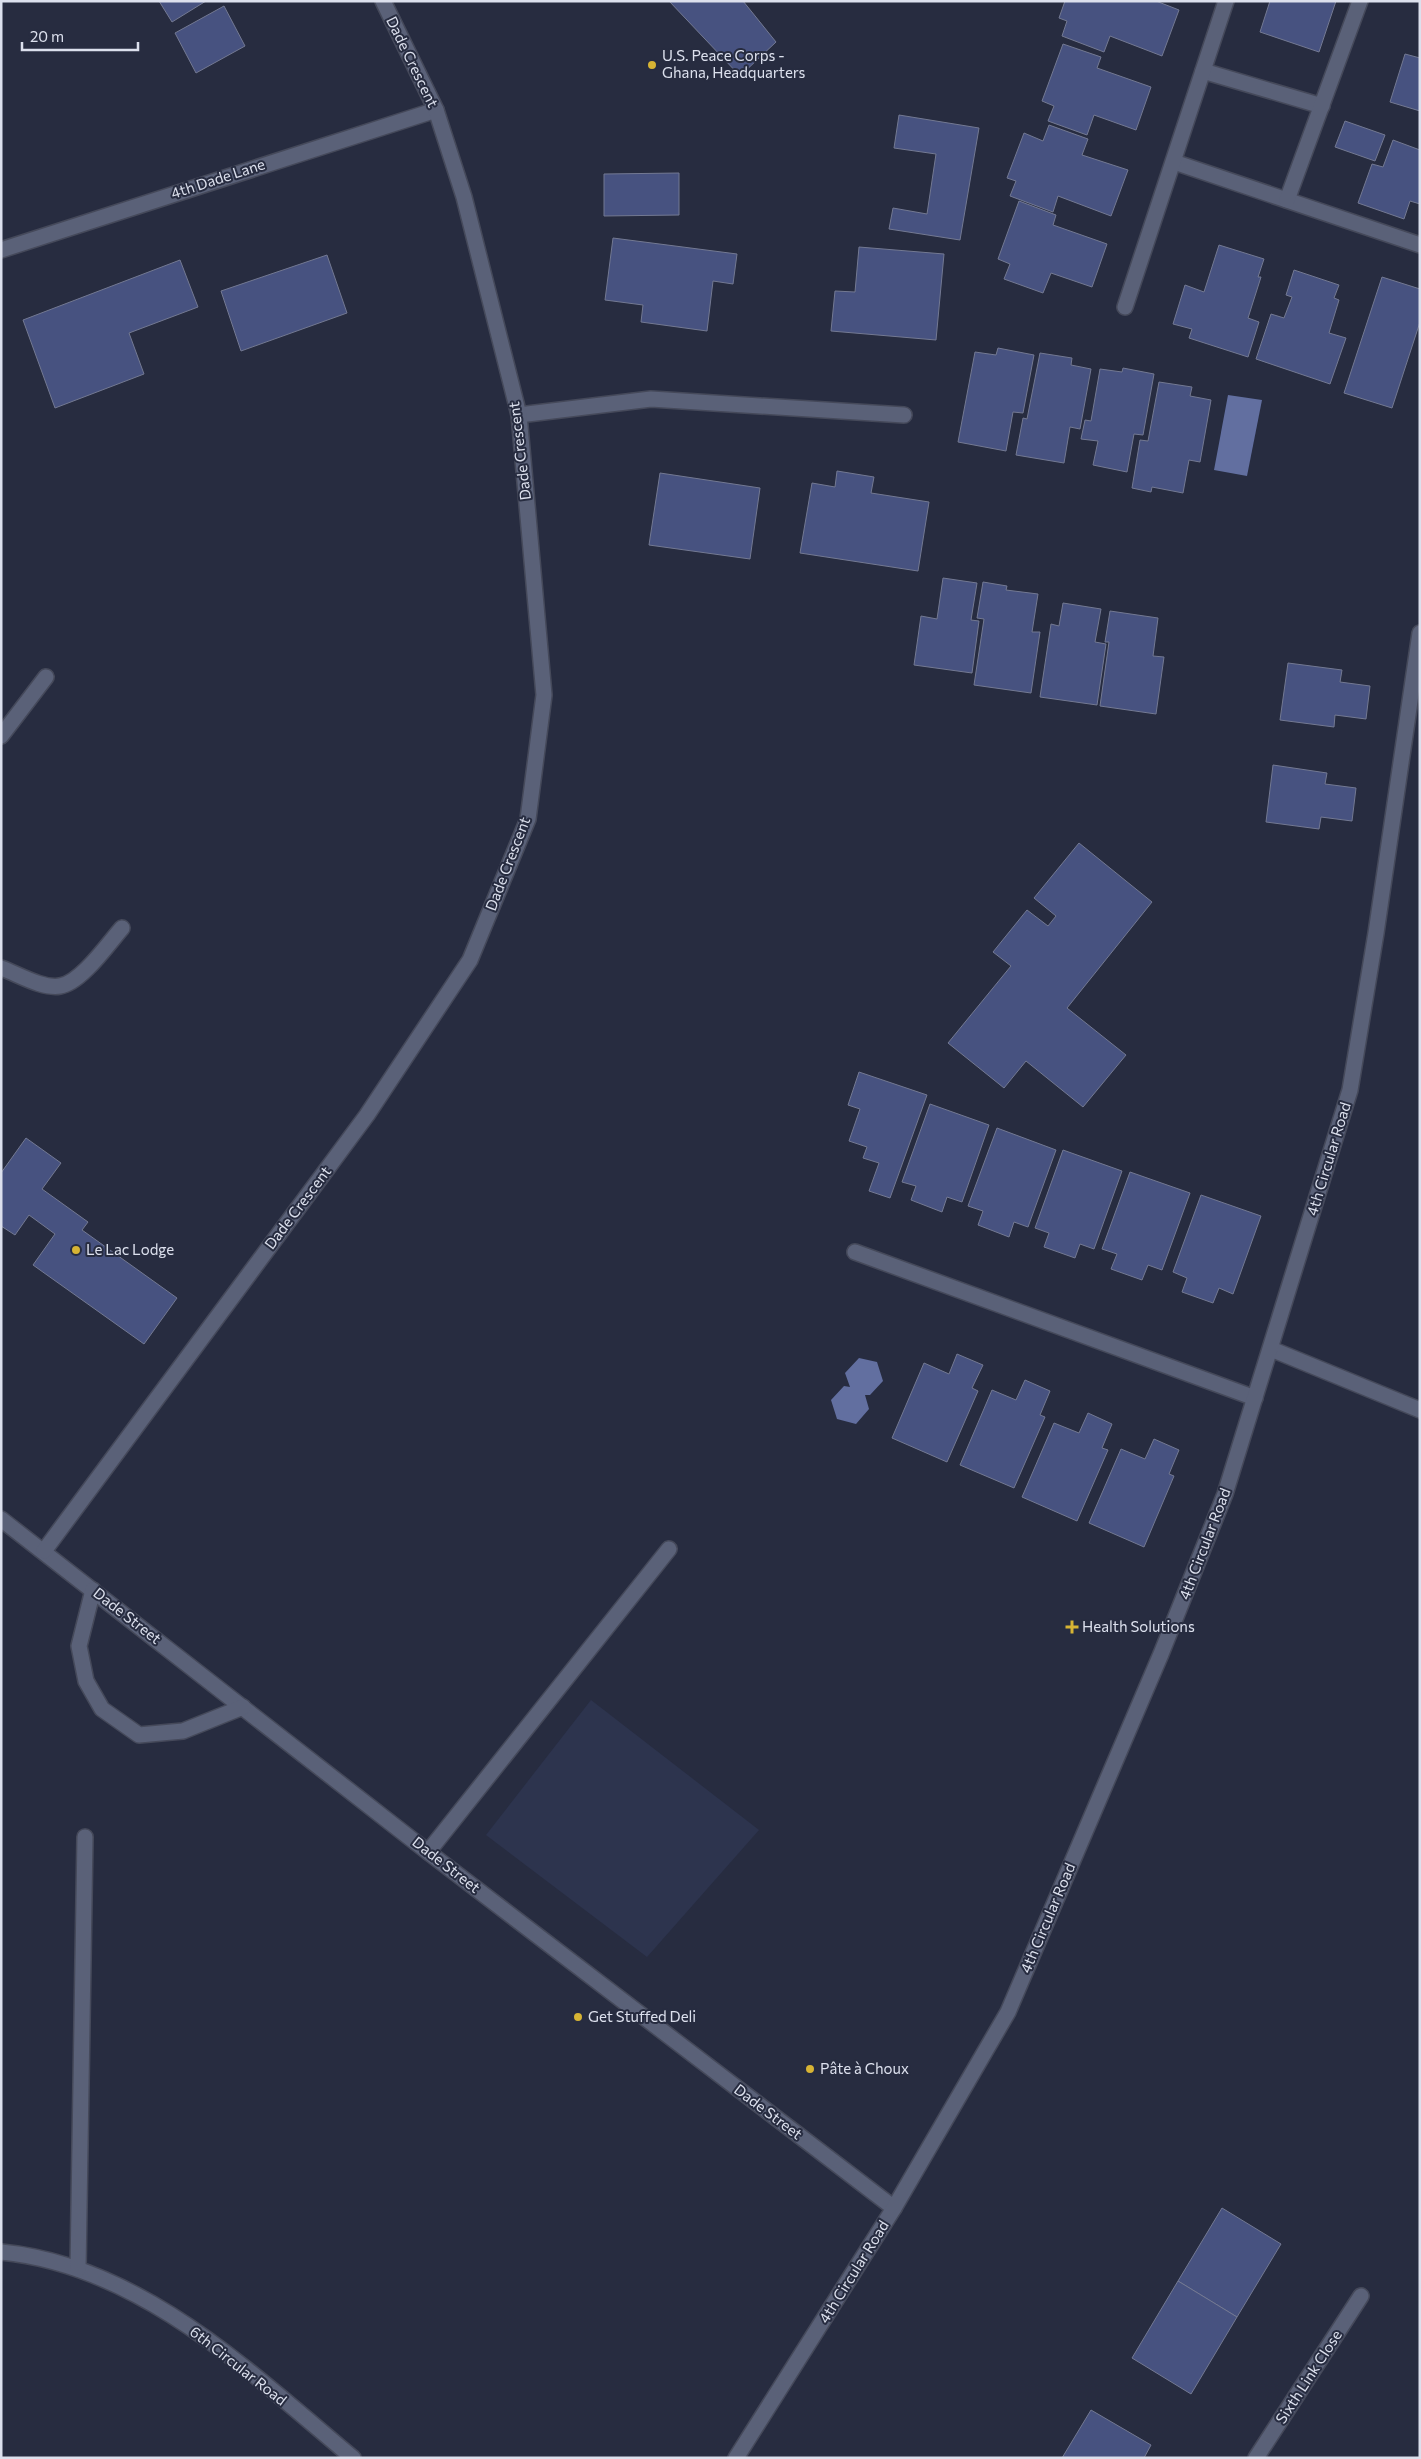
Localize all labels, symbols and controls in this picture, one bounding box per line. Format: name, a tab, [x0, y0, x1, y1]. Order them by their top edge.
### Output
street label: Dade Crescent	[383, 13, 443, 110]
scale bar	[22, 20, 139, 52]
text: 20 m	[30, 27, 64, 45]
place label: U.S. Peace Corps - Ghana, Headquarters	[662, 46, 806, 81]
marker: U.S. Peace Corps - Ghana, Headquarters	[646, 59, 658, 71]
street label: 4th Dade Lane	[168, 154, 267, 202]
street label: Dade Crescent	[504, 401, 534, 501]
street label: Dade Crescent	[481, 814, 533, 913]
street label: 4th Circular Road	[1302, 1100, 1354, 1218]
street label: Dade Crescent	[260, 1162, 334, 1252]
place label: Le Lac Lodge	[86, 1240, 174, 1258]
marker: Le Lac Lodge	[70, 1244, 82, 1256]
street label: 4th Circular Road	[1175, 1485, 1234, 1602]
street label: Dade Street	[90, 1583, 165, 1647]
place label: Health Solutions	[1082, 1617, 1195, 1635]
marker: Health Solutions	[1066, 1621, 1078, 1633]
street label: Dade Street	[409, 1832, 484, 1896]
street label: 4th Circular Road	[1016, 1860, 1078, 1975]
place label: Get Stuffed Deli	[588, 2007, 696, 2025]
marker: Get Stuffed Deli	[572, 2011, 584, 2023]
place label: Pâte à Choux	[820, 2059, 909, 2077]
marker: Pâte à Choux	[804, 2063, 816, 2075]
street label: Dade Street	[731, 2080, 806, 2143]
street label: 4th Circular Road	[814, 2217, 892, 2326]
street label: 6th Circular Road	[187, 2322, 291, 2409]
street label: Sixth Link Close	[1271, 2326, 1345, 2427]

